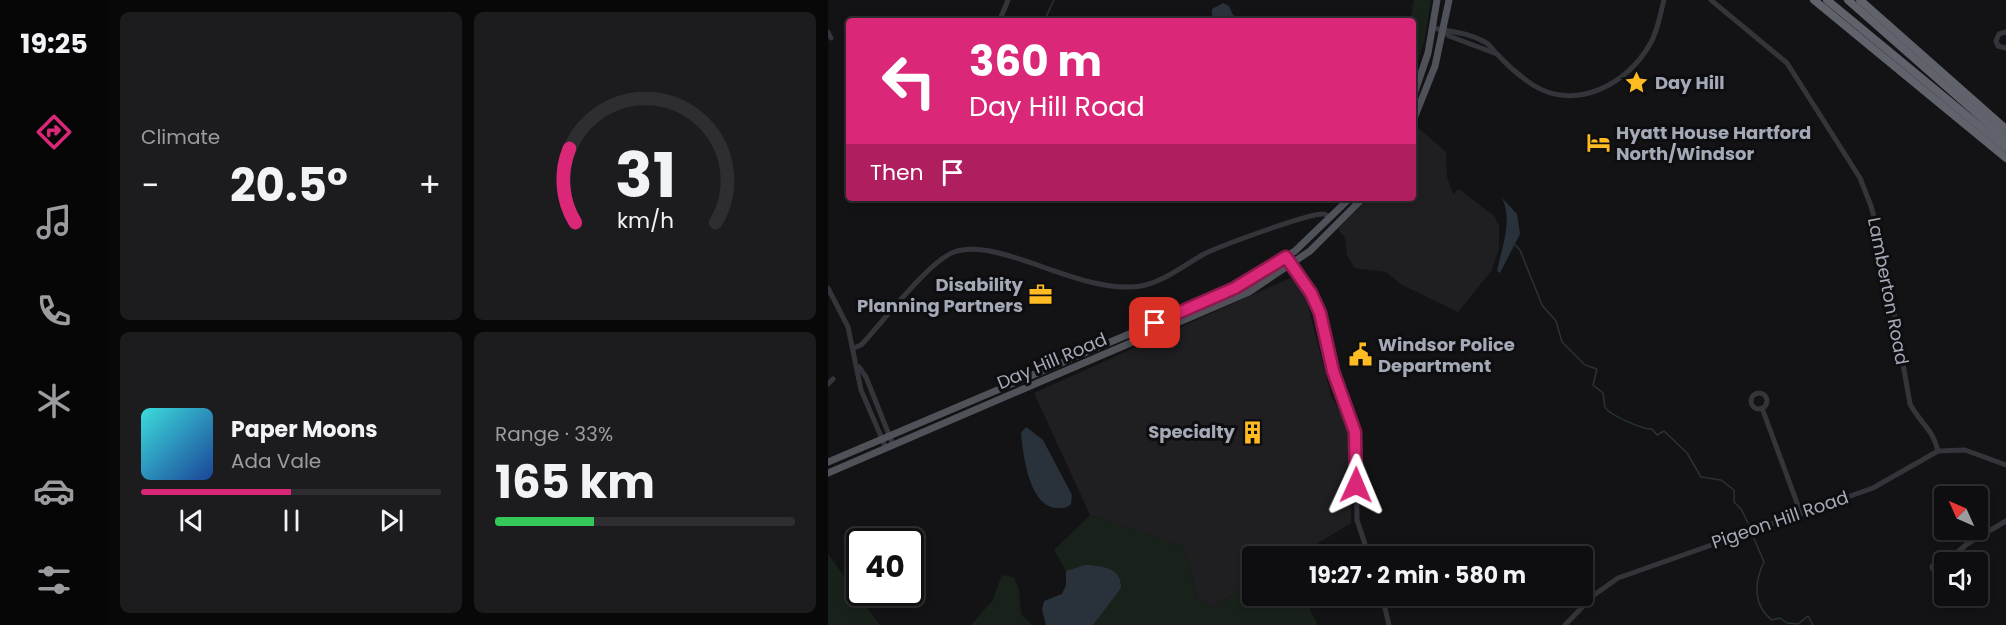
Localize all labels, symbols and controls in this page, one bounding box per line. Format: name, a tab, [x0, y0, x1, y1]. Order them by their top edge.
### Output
text: 19:25	[20, 25, 88, 62]
text: 360 m	[969, 32, 1102, 91]
icon: left	[870, 42, 948, 120]
place icon: Day Hill	[1624, 70, 1650, 96]
place label: Day Hill	[1655, 70, 1725, 95]
text: Day Hill Road	[969, 88, 1145, 125]
icon: directions	[33, 111, 75, 153]
place label: Hyatt House Hartford North/Windsor	[1616, 120, 1811, 166]
text: Climate	[141, 123, 220, 151]
hotel icon: Hyatt House Hartford North/Windsor	[1585, 130, 1611, 156]
text: 31	[614, 131, 676, 219]
text: 20.5°	[230, 154, 348, 217]
icon: arrive	[936, 156, 969, 189]
text: Then	[870, 157, 924, 188]
text: −	[141, 162, 159, 209]
text: +	[418, 162, 441, 209]
icon: music	[33, 201, 75, 243]
text: km/h	[616, 205, 674, 236]
street label: Lamberton Road	[1862, 215, 1915, 367]
place label: Disability Planning Partners	[857, 272, 1024, 318]
office icon: Disability Planning Partners	[1028, 282, 1054, 308]
icon: phone	[33, 290, 75, 332]
pin	[1129, 297, 1180, 348]
icon: arrive	[1138, 306, 1171, 339]
street label: Day Hill Road	[993, 326, 1111, 395]
place label: Windsor Police Department	[1378, 332, 1515, 378]
public building icon: Windsor Police Department	[1347, 342, 1373, 368]
icon: climate	[33, 380, 75, 422]
text: Paper Moons	[231, 414, 378, 445]
place label: Specialty	[1148, 419, 1236, 444]
building icon: Specialty	[1240, 419, 1266, 445]
text: Range · 33%	[495, 420, 613, 448]
text: Ada Vale	[231, 447, 321, 475]
text: 165 km	[495, 451, 655, 514]
position arrow	[1324, 453, 1388, 517]
icon: car	[33, 470, 75, 512]
street label: Pigeon Hill Road	[1708, 484, 1852, 555]
north arrow	[1934, 486, 1988, 540]
map controls	[1934, 486, 1988, 606]
icon: previous	[175, 504, 208, 537]
icon: pause	[275, 504, 308, 537]
icon: next	[375, 504, 408, 537]
speed limit sign: 40	[846, 528, 924, 606]
button: sound	[1934, 552, 1988, 606]
icon: filters	[33, 559, 75, 601]
text: 19:27 · 2 min · 580 m	[1309, 560, 1526, 591]

